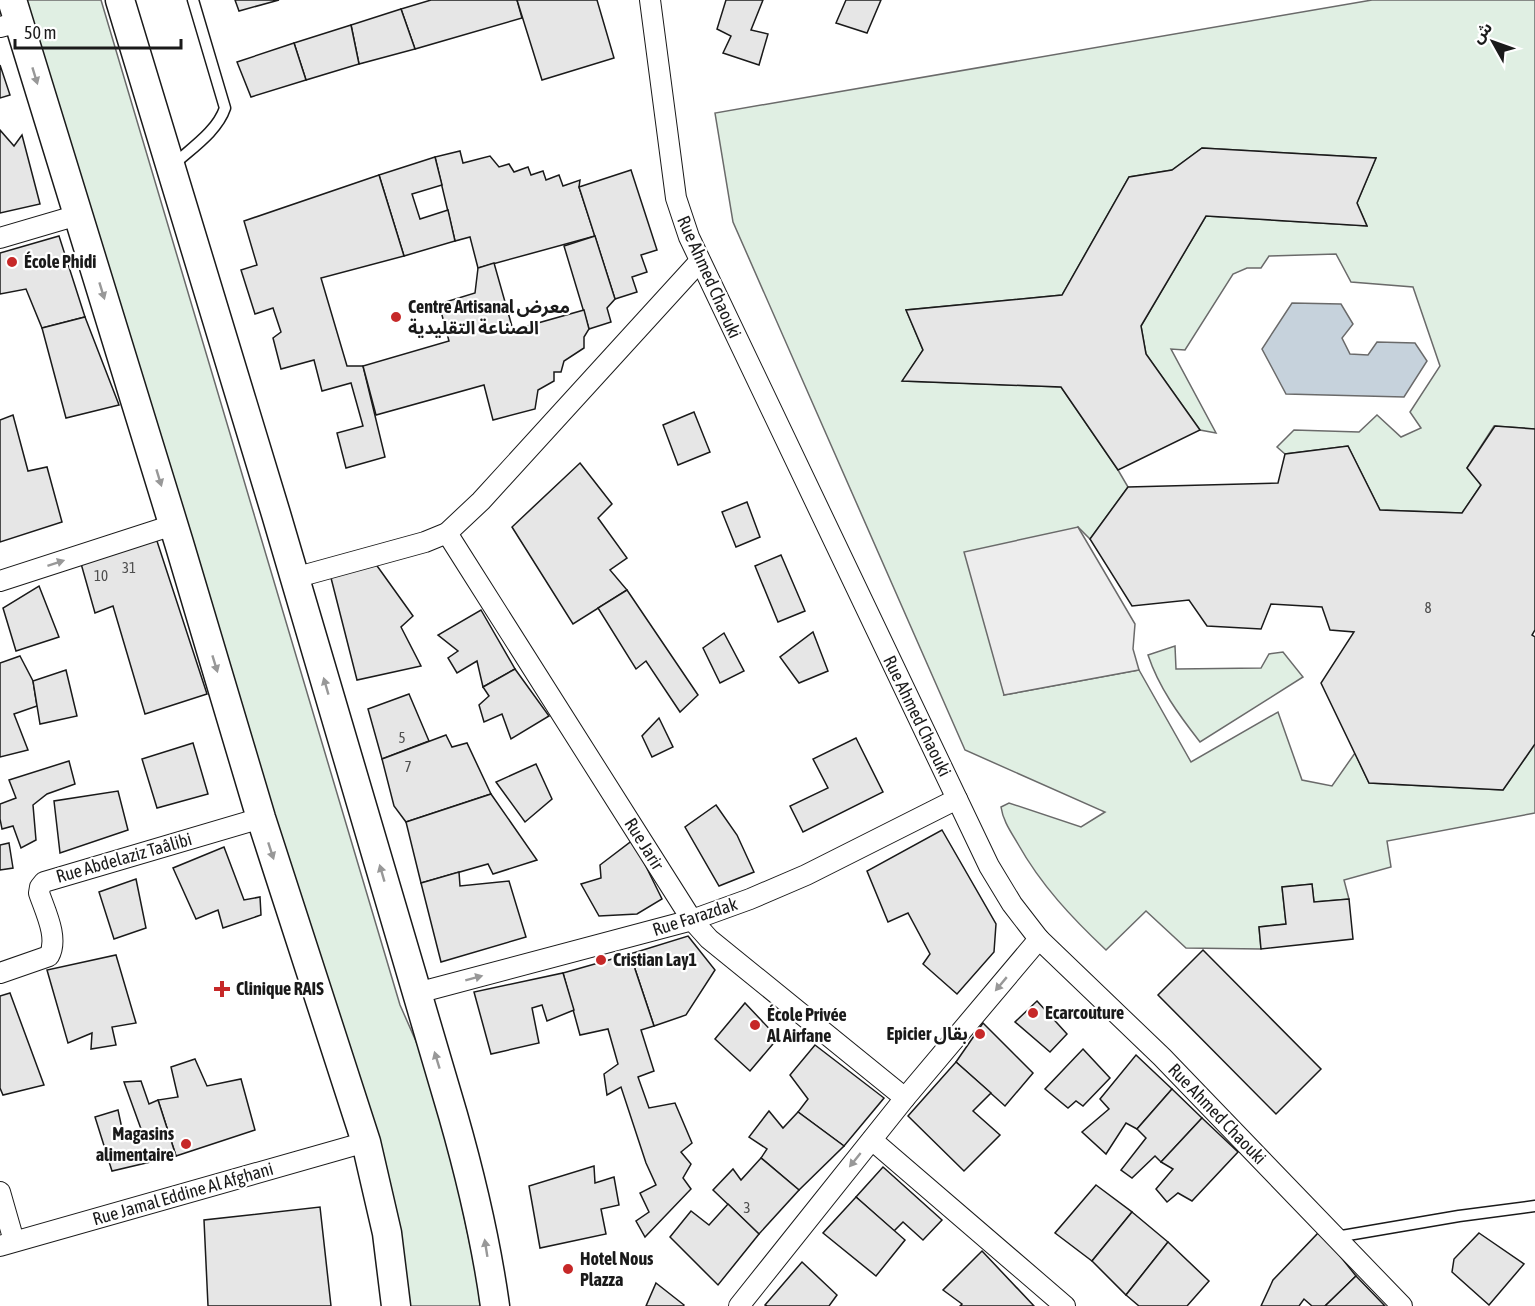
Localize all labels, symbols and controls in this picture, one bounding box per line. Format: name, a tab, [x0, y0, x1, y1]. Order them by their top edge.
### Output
scale bar	[15, 12, 182, 50]
north arrow	[1463, 12, 1523, 72]
text: ش	[1468, 18, 1496, 47]
text: 50 m	[24, 22, 56, 43]
one-way arrow	[31, 67, 40, 85]
street label: Rue Ahmed Chaouki	[673, 212, 746, 341]
place label: École Phidi	[24, 251, 96, 272]
marker: École Phidi	[5, 255, 19, 269]
one-way arrow	[98, 282, 107, 300]
place label: Centre Artisanal معرض الصناعة التقليدية	[408, 296, 570, 338]
marker: Centre Artisanal معرض الصناعة التقليدية	[389, 310, 403, 324]
one-way arrow	[155, 469, 164, 487]
one-way arrow	[47, 558, 65, 567]
house number: 31	[122, 559, 136, 576]
house number: 10	[94, 567, 108, 584]
house number: 8	[1424, 599, 1432, 616]
street label: Rue Ahmed Chaouki	[879, 652, 956, 780]
one-way arrow	[211, 655, 220, 673]
one-way arrow	[321, 677, 330, 695]
house number: 5	[398, 729, 406, 746]
house number: 7	[404, 758, 412, 775]
street label: Rue Jarir	[620, 814, 669, 874]
street label: Rue Abdelaziz Taâlibi	[54, 828, 194, 887]
one-way arrow	[267, 842, 276, 860]
one-way arrow	[377, 864, 386, 882]
street label: Rue Farazdak	[650, 893, 740, 940]
place label: Cristian Lay1	[613, 949, 697, 970]
marker: Cristian Lay1	[594, 953, 608, 967]
one-way arrow	[465, 973, 483, 982]
one-way arrow	[995, 976, 1008, 992]
place label: Clinique RAIS	[236, 978, 324, 999]
marker: Clinique RAIS	[213, 980, 231, 998]
place label: Ecarcouture	[1045, 1002, 1124, 1023]
place label: École Privée Al Airfane	[766, 1004, 847, 1046]
marker: Ecarcouture	[1026, 1006, 1040, 1020]
marker: École Privée Al Airfane	[748, 1018, 762, 1032]
place label: Epicier بقال	[887, 1023, 968, 1045]
marker: Epicier بقال	[973, 1027, 987, 1041]
one-way arrow	[432, 1051, 441, 1069]
street label: Rue Ahmed Chaouki	[1164, 1059, 1271, 1168]
place label: Magasins alimentaire	[96, 1123, 175, 1165]
marker: Magasins alimentaire	[179, 1137, 193, 1151]
one-way arrow	[849, 1152, 862, 1168]
street label: Rue Jamal Eddine Al Afghani	[90, 1158, 276, 1229]
house number: 3	[743, 1199, 751, 1216]
one-way arrow	[481, 1239, 490, 1258]
place label: Hotel Nous Plazza	[580, 1248, 654, 1290]
marker: Hotel Nous Plazza	[561, 1262, 575, 1276]

